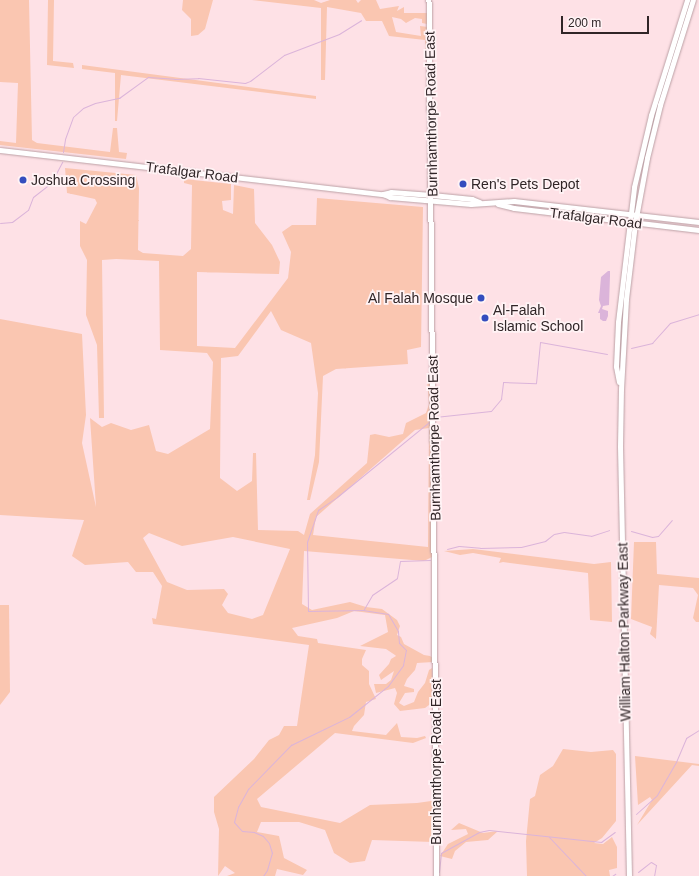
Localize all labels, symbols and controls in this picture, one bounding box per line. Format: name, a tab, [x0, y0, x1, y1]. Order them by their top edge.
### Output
scale bar	[563, 8, 651, 34]
text: 200 m	[568, 16, 601, 30]
street label: Burnhamthorpe Road East	[421, 31, 441, 197]
street label: Trafalgar Road	[145, 158, 239, 186]
place label: Joshua Crossing	[31, 172, 135, 188]
marker: Joshua Crossing	[18, 175, 28, 185]
place label: Ren's Pets Depot	[471, 176, 580, 192]
marker: Ren's Pets Depot	[458, 179, 468, 189]
street label: Trafalgar Road	[549, 204, 643, 232]
place label: Al Falah Mosque	[368, 290, 473, 306]
marker: Al Falah Mosque	[476, 293, 486, 303]
place label: Al-Falah Islamic School	[493, 302, 583, 334]
marker: Al-Falah Islamic School	[480, 313, 490, 323]
street label: Burnhamthorpe Road East	[424, 355, 444, 521]
street label: William Halton Parkway East	[614, 542, 634, 722]
street label: Burnhamthorpe Road East	[428, 679, 444, 845]

